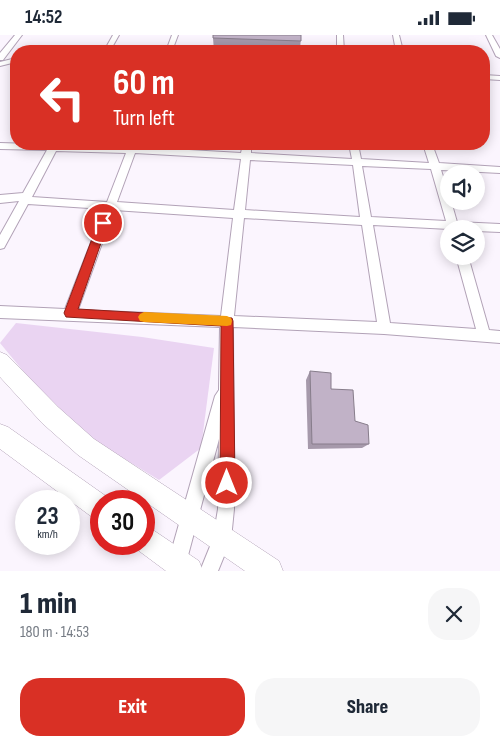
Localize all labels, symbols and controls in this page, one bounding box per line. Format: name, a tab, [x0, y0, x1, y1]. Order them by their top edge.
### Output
text: 14:52	[25, 6, 62, 29]
text: 60 m	[113, 62, 175, 105]
icon: left	[30, 65, 95, 130]
text: Turn left	[113, 105, 175, 132]
map controls	[440, 165, 485, 265]
button: sound	[440, 165, 485, 210]
pin	[82, 202, 124, 244]
icon: arrive	[89, 209, 117, 237]
button: layers	[440, 220, 485, 265]
position arrow	[200, 456, 252, 508]
speed limit sign: 30	[90, 490, 155, 555]
text: 23	[36, 501, 59, 532]
text: km/h	[37, 527, 58, 542]
text: 1 min	[20, 586, 77, 622]
button: close	[428, 588, 480, 640]
text: 180 m · 14:53	[20, 623, 89, 642]
button: Exit	[20, 678, 245, 736]
button: Share	[255, 678, 480, 736]

